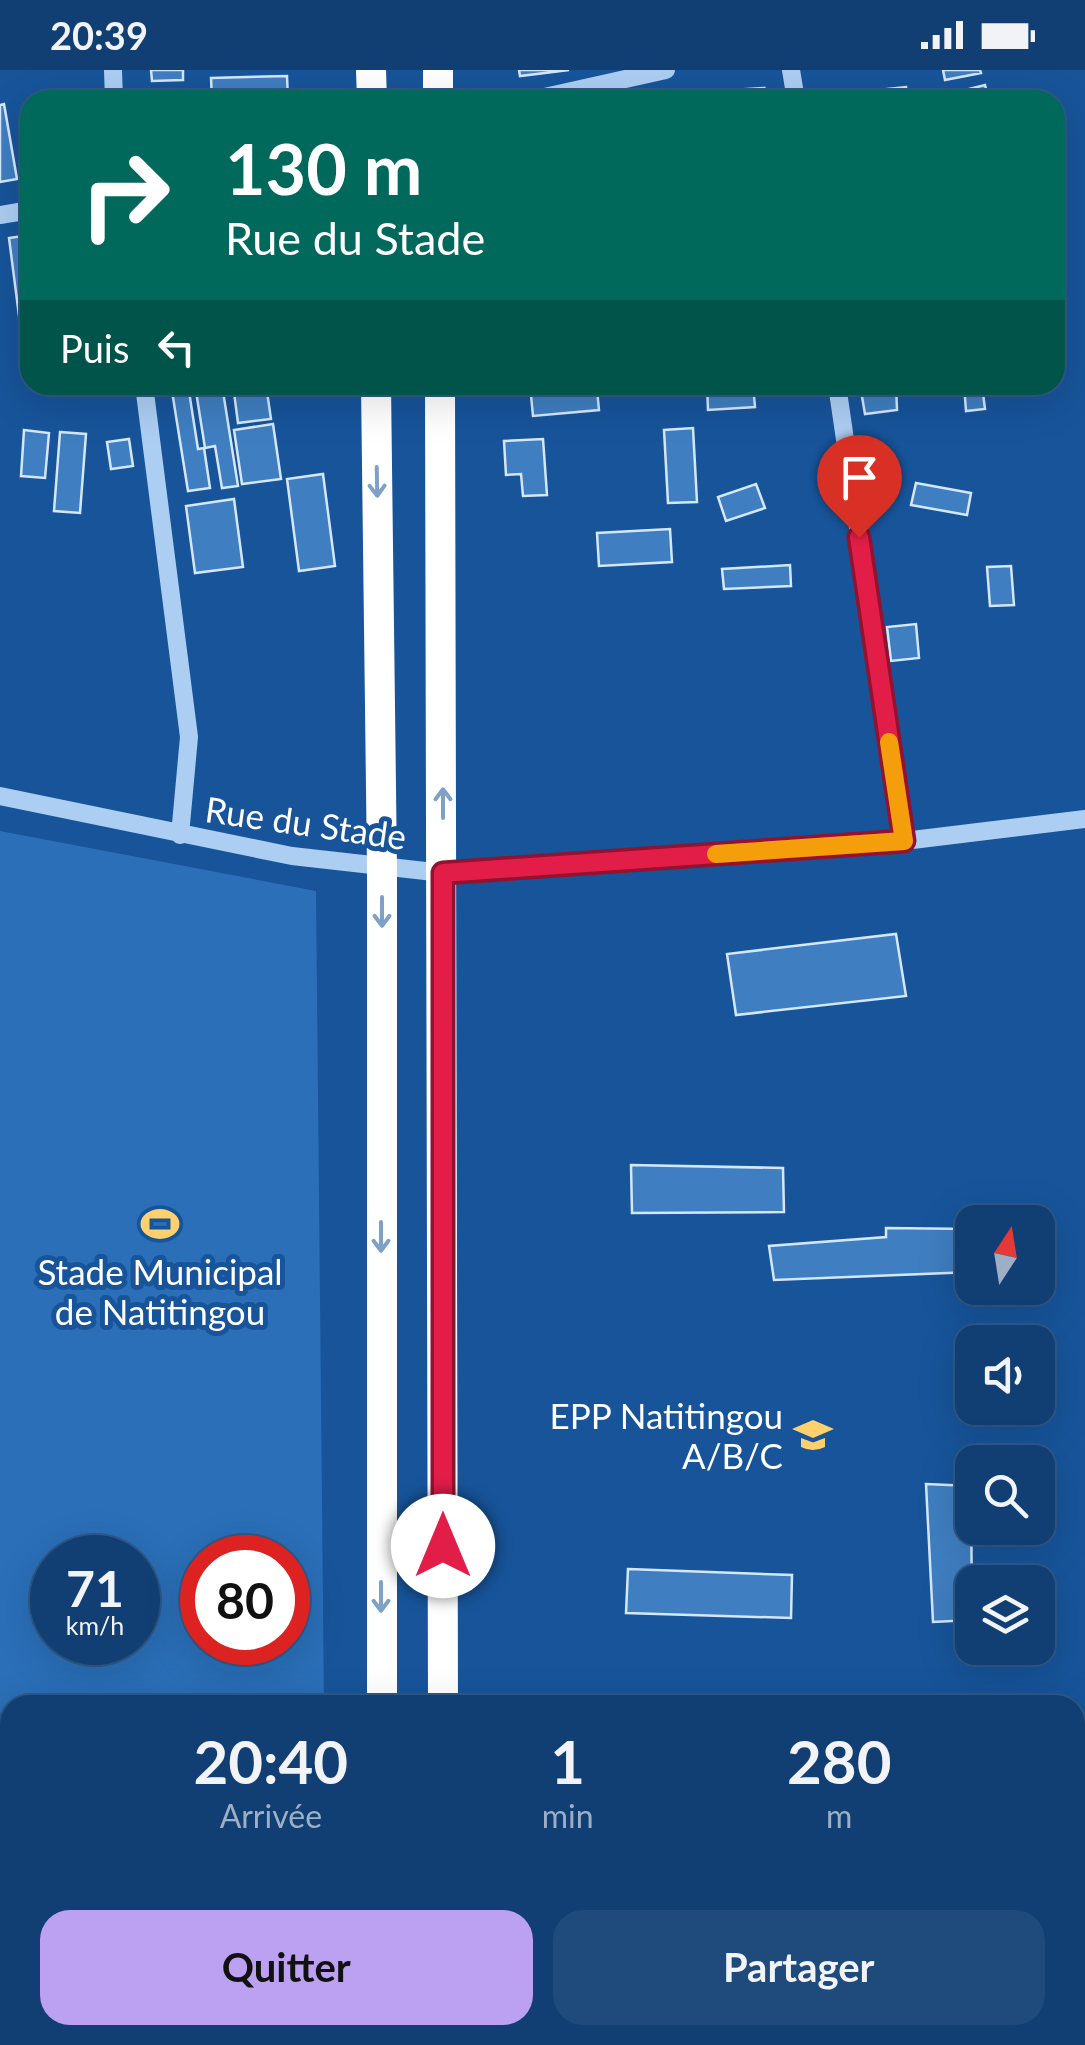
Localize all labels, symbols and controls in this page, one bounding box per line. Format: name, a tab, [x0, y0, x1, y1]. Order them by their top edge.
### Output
text: 20:39	[50, 12, 148, 58]
text: 130 m	[225, 126, 422, 210]
icon: right	[60, 130, 190, 260]
text: Rue du Stade	[225, 211, 485, 265]
icon: left	[149, 320, 204, 375]
text: Puis	[60, 325, 129, 371]
pin	[817, 435, 902, 538]
icon: arrive	[832, 450, 887, 505]
one-way arrow	[368, 466, 386, 498]
street label: Rue du Stade	[203, 787, 409, 857]
one-way arrow	[434, 787, 452, 820]
one-way arrow	[372, 896, 392, 928]
sports icon: Stade Municipal de Natitingou	[139, 1203, 181, 1245]
north arrow	[955, 1205, 1055, 1305]
map controls	[955, 1205, 1055, 1665]
one-way arrow	[372, 1220, 390, 1253]
place label: Stade Municipal de Natitingou	[37, 1250, 283, 1332]
button: sound	[955, 1325, 1055, 1425]
place label: EPP Natitingou A/B/C	[549, 1394, 783, 1476]
school or university icon: EPP Natitingou A/B/C	[792, 1414, 834, 1456]
button: search	[955, 1445, 1055, 1545]
position arrow	[391, 1494, 495, 1598]
speed limit sign: 80	[180, 1535, 310, 1665]
text: 71	[66, 1558, 124, 1618]
button: layers	[955, 1565, 1055, 1665]
one-way arrow	[372, 1580, 390, 1613]
text: km/h	[66, 1610, 124, 1640]
text: 20:40	[194, 1725, 348, 1797]
text: 1	[550, 1725, 585, 1797]
text: 280	[787, 1725, 891, 1797]
text: Arrivée	[220, 1796, 322, 1835]
text: min	[542, 1796, 594, 1835]
text: m	[826, 1796, 852, 1835]
button: Quitter	[40, 1910, 533, 2025]
button: Partager	[553, 1910, 1045, 2025]

